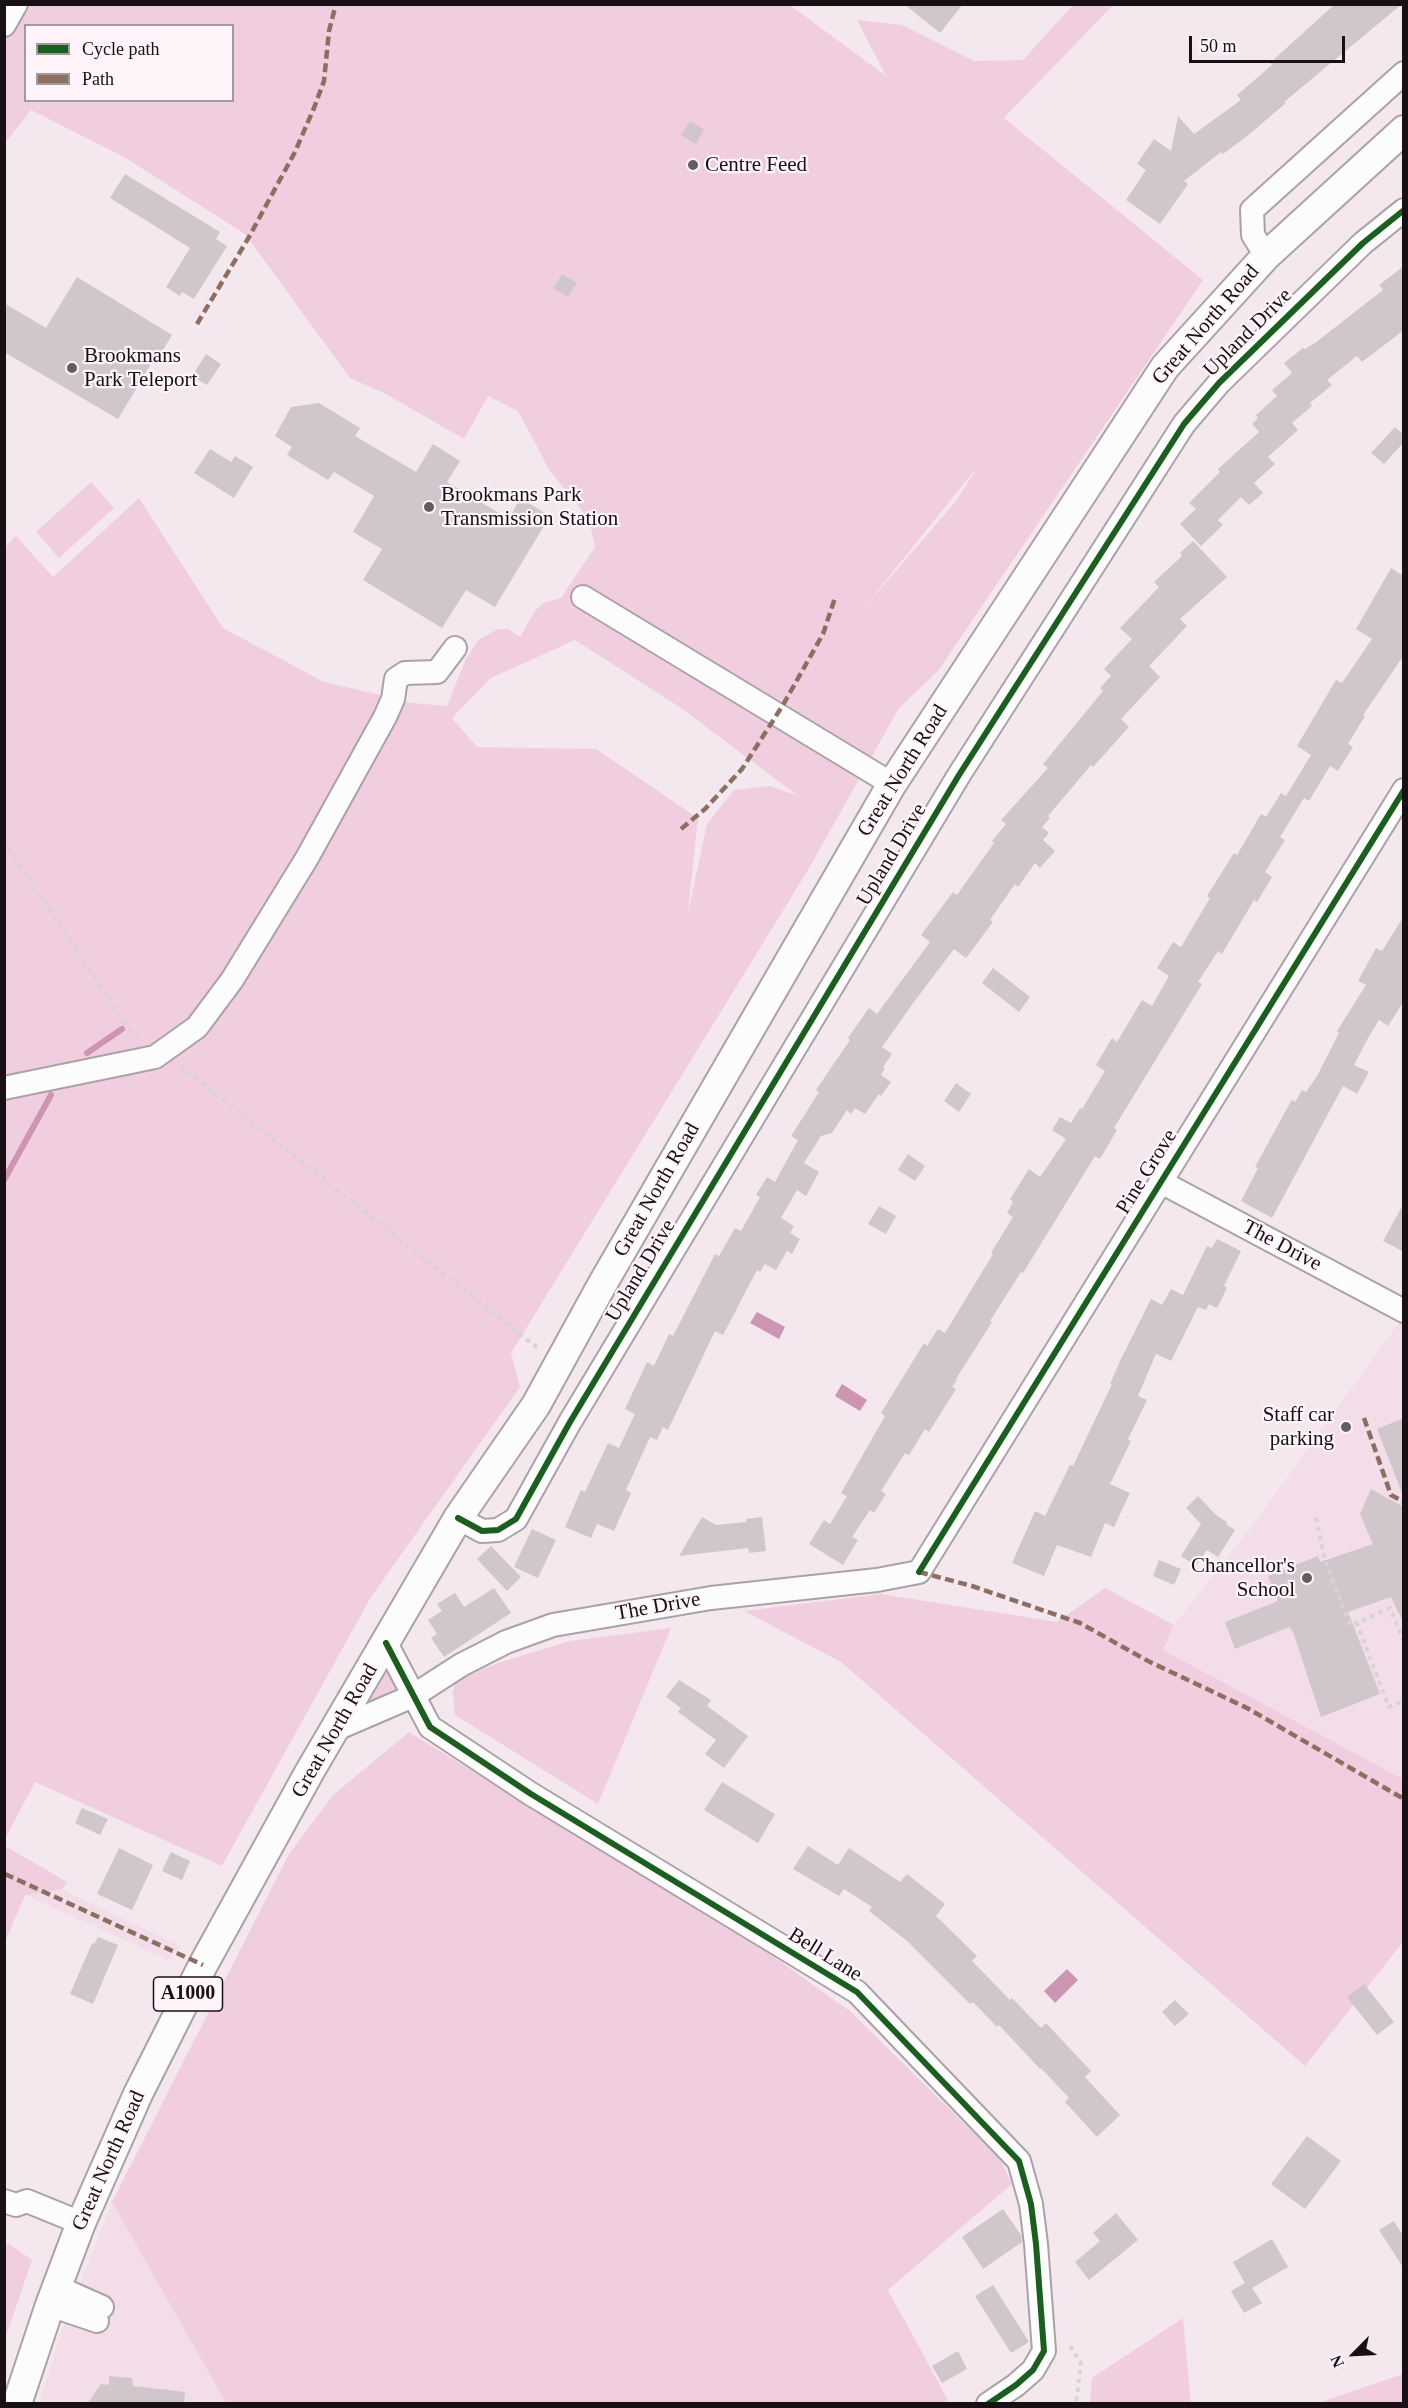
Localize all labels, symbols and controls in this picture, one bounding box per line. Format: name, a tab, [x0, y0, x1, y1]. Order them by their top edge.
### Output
legend	[24, 24, 234, 102]
scale bar	[1192, 24, 1348, 62]
text: 50 m	[1200, 36, 1237, 56]
text: Cycle path	[82, 39, 159, 59]
text: Path	[82, 69, 114, 89]
place label: Centre Feed	[705, 152, 807, 178]
marker: Centre Feed	[686, 158, 700, 172]
street label: Great North Road	[1147, 260, 1265, 390]
street label: Upland Drive	[1198, 283, 1298, 383]
place label: Brookmans Park Teleport	[84, 343, 197, 393]
marker: Brookmans Park Teleport	[65, 361, 79, 375]
place label: Brookmans Park Transmission Station	[441, 482, 618, 532]
marker: Brookmans Park Transmission Station	[422, 500, 436, 514]
street label: Great North Road	[852, 701, 954, 841]
street label: Upland Drive	[852, 799, 932, 911]
street label: Great North Road	[608, 1119, 706, 1261]
street label: Pine Grove	[1111, 1125, 1183, 1219]
street label: Upland Drive	[601, 1215, 681, 1327]
street label: The Drive	[1238, 1215, 1326, 1277]
place label: Staff car parking	[1263, 1402, 1334, 1452]
marker: Staff car parking	[1339, 1420, 1353, 1434]
place label: Chancellor's School	[1191, 1553, 1295, 1603]
marker: Chancellor's School	[1300, 1571, 1314, 1585]
street label: The Drive	[614, 1587, 702, 1627]
street label: Great North Road	[286, 1660, 384, 1802]
street label: Bell Lane	[783, 1923, 867, 1987]
road number: A1000	[154, 1977, 222, 2011]
street label: Great North Road	[67, 2087, 151, 2235]
north arrow	[1324, 2324, 1384, 2384]
text: N	[1327, 2353, 1347, 2370]

